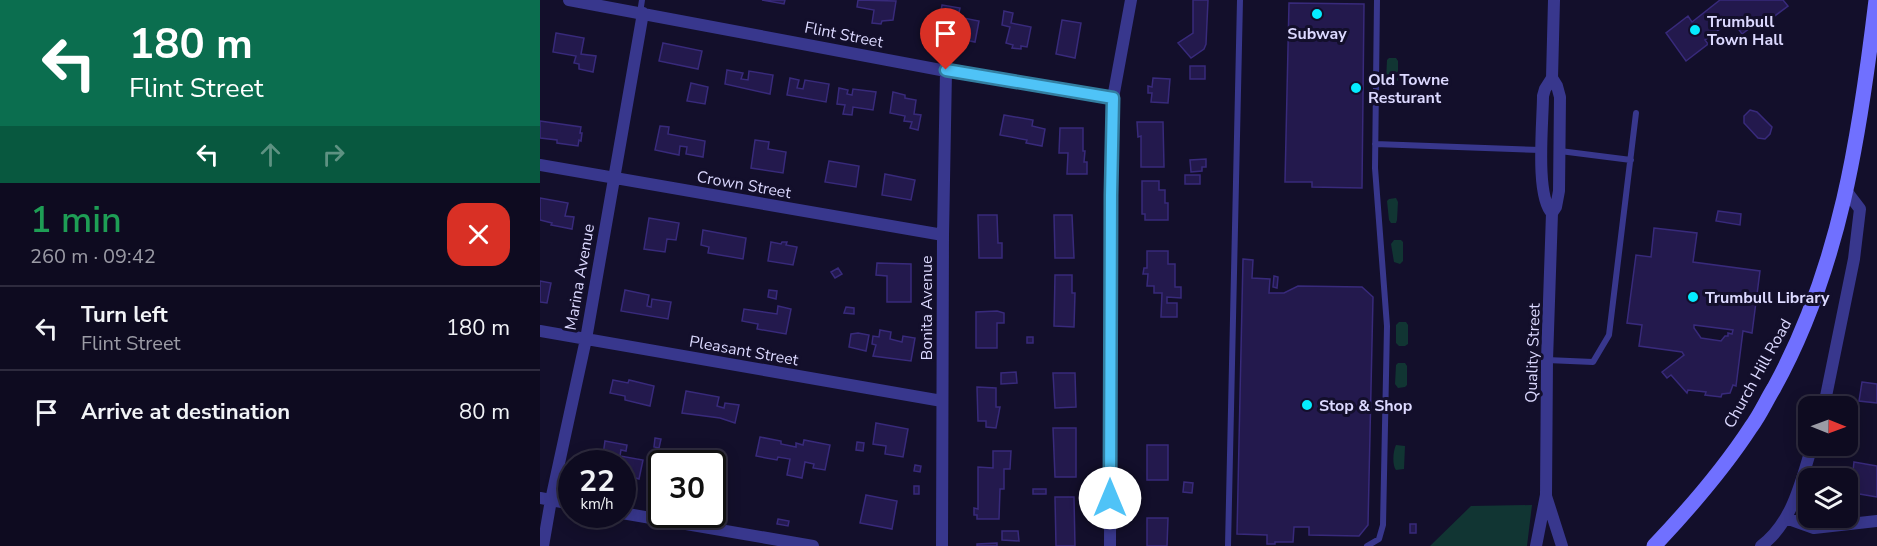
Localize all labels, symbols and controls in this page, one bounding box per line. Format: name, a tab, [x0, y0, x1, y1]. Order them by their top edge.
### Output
marker: Subway	[1310, 7, 1324, 21]
pin	[920, 8, 971, 70]
place label: Trumbull Town Hall	[1707, 11, 1783, 51]
text: 180 m	[129, 16, 253, 73]
street label: Flint Street	[803, 17, 885, 53]
icon: arrive	[929, 17, 962, 50]
place label: Subway	[1287, 23, 1347, 45]
marker: Trumbull Town Hall	[1688, 23, 1702, 37]
icon: left	[30, 24, 108, 102]
place label: Old Towne Resturant	[1368, 69, 1449, 109]
text: Flint Street	[129, 70, 263, 107]
marker: Old Towne Resturant	[1349, 81, 1363, 95]
icon: left	[191, 138, 224, 171]
icon: ahead	[254, 138, 287, 171]
icon: right	[317, 138, 350, 171]
street label: Crown Street	[695, 166, 793, 204]
text: 1 min	[30, 196, 122, 245]
button: close	[447, 203, 510, 266]
street label: Marina Avenue	[560, 222, 600, 332]
text: 260 m · 09:42	[30, 243, 156, 270]
street label: Bonita Avenue	[916, 255, 938, 361]
place label: Trumbull Library	[1705, 287, 1830, 309]
marker: Trumbull Library	[1686, 290, 1700, 304]
text: Turn left	[81, 300, 168, 330]
street label: Quality Street	[1520, 302, 1546, 403]
icon: left	[30, 312, 63, 345]
text: 180 m	[446, 313, 510, 343]
street label: Church Hill Road	[1719, 315, 1797, 432]
text: Flint Street	[81, 330, 181, 357]
street label: Pleasant Street	[688, 331, 800, 371]
place label: Stop & Shop	[1319, 395, 1412, 417]
icon: arrive	[30, 396, 63, 429]
north arrow	[1798, 396, 1858, 456]
map controls	[1798, 396, 1858, 528]
text: Arrive at destination	[81, 397, 290, 427]
text: 80 m	[459, 397, 510, 427]
marker: Stop & Shop	[1300, 398, 1314, 412]
speed limit sign: 30	[648, 450, 726, 528]
text: 22	[579, 461, 615, 502]
position arrow	[1078, 466, 1142, 530]
button: layers	[1798, 468, 1858, 528]
text: km/h	[580, 494, 614, 514]

